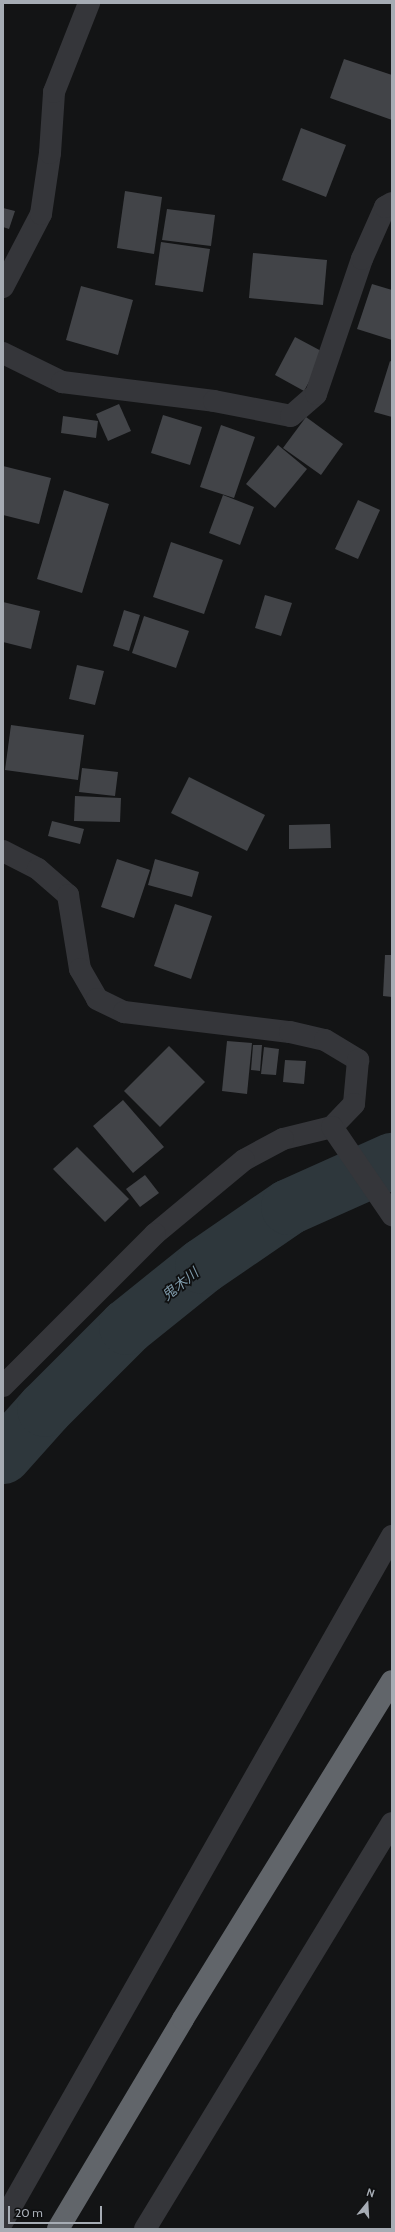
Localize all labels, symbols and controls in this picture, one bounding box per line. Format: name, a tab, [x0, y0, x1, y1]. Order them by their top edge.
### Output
water label: 鬼木川	[158, 1264, 202, 1304]
north arrow	[347, 2184, 387, 2224]
text: N	[365, 2185, 377, 2200]
scale bar	[10, 2198, 104, 2224]
text: 20 m	[15, 2205, 43, 2220]

